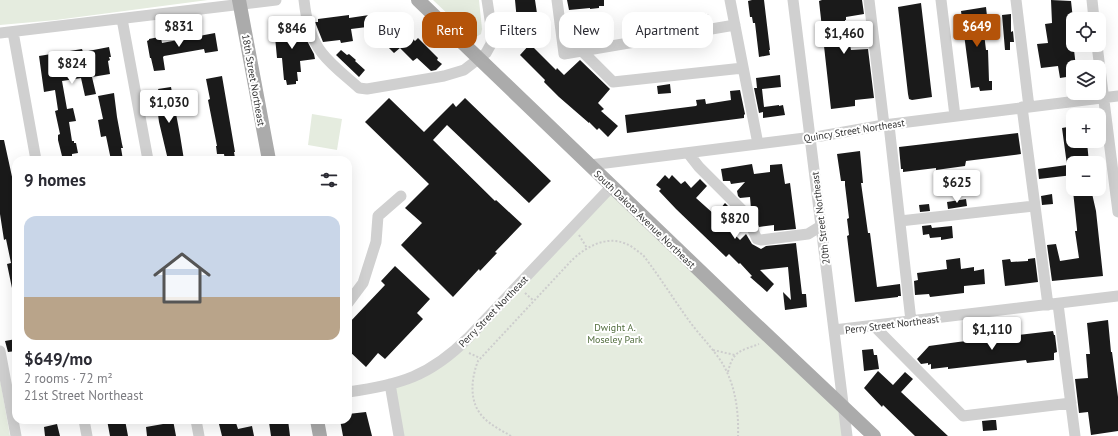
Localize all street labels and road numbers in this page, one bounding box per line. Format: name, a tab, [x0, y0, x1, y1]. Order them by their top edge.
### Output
street label: 18th Street Northeast	[239, 33, 268, 128]
street label: Quincy Street Northeast	[803, 116, 906, 145]
street label: South Dakota Avenue Northeast	[591, 167, 699, 272]
street label: 20th Street Northeast	[808, 170, 833, 265]
street label: Perry Street Northeast	[456, 272, 531, 350]
street label: Perry Street Northeast	[844, 312, 940, 337]

